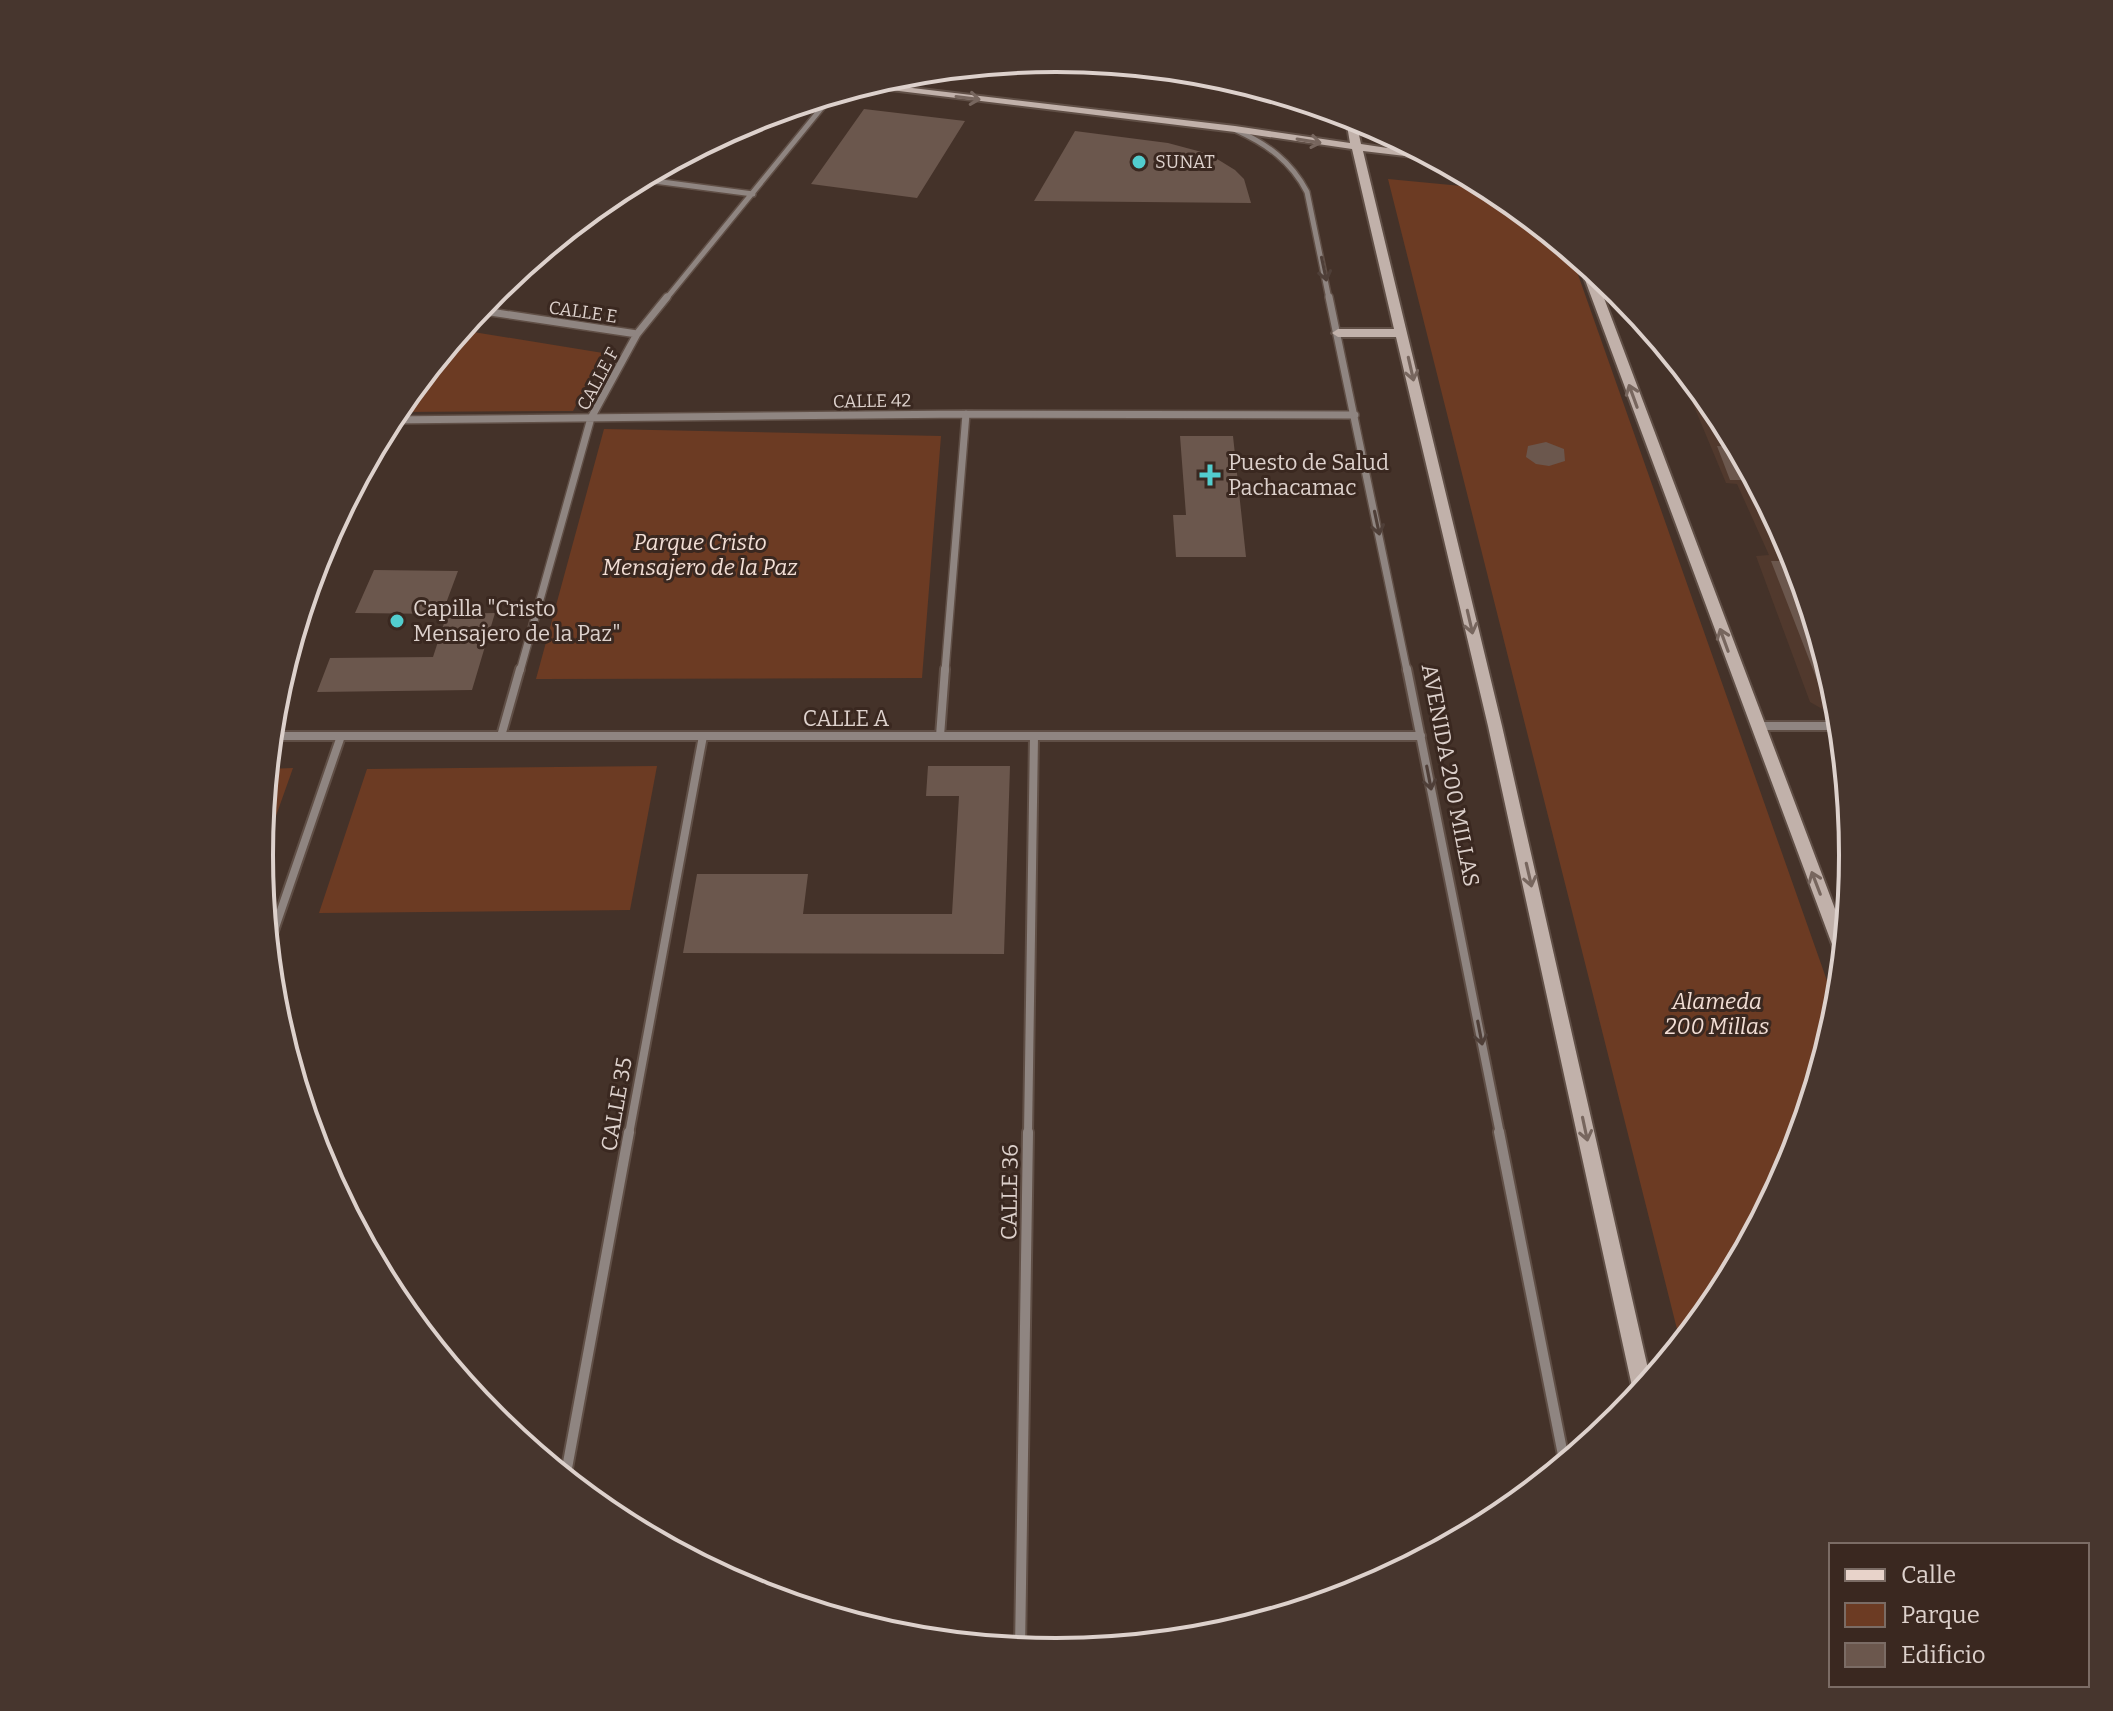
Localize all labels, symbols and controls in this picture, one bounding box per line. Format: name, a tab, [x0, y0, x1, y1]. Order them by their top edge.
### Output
one-way arrow	[954, 90, 980, 105]
one-way arrow	[1296, 134, 1321, 149]
place label: SUNAT	[1155, 151, 1215, 173]
marker: SUNAT	[1130, 153, 1148, 171]
one-way arrow	[1317, 255, 1332, 281]
street label: CALLE E	[547, 296, 619, 328]
street label: CALLE F	[572, 344, 624, 414]
one-way arrow	[1404, 355, 1419, 381]
one-way arrow	[1625, 384, 1639, 409]
street label: CALLE 42	[833, 389, 911, 413]
place label: Puesto de Salud Pachacamac	[1228, 449, 1389, 501]
marker: Puesto de Salud Pachacamac	[1199, 464, 1221, 486]
one-way arrow	[1370, 510, 1385, 535]
park label: Parque Cristo Mensajero de la Paz	[602, 529, 798, 581]
place label: Capilla "Cristo Mensajero de la Paz"	[413, 595, 621, 647]
one-way arrow	[1464, 608, 1479, 634]
marker: Capilla "Cristo Mensajero de la Paz"	[388, 612, 406, 630]
one-way arrow	[1715, 627, 1730, 652]
street label: AVENIDA 200 MILLAS	[1416, 661, 1485, 889]
street label: CALLE A	[803, 705, 890, 732]
one-way arrow	[1423, 765, 1438, 790]
one-way arrow	[1522, 862, 1537, 887]
one-way arrow	[1808, 871, 1822, 895]
park label: Alameda 200 Millas	[1665, 988, 1769, 1040]
one-way arrow	[1473, 1020, 1488, 1045]
street label: CALLE 35	[595, 1055, 638, 1153]
one-way arrow	[1578, 1115, 1593, 1141]
street label: CALLE 36	[995, 1144, 1024, 1240]
legend	[1829, 1543, 2089, 1687]
text: Calle	[1901, 1561, 1956, 1589]
text: Parque	[1901, 1601, 1980, 1629]
text: Edificio	[1901, 1641, 1986, 1669]

